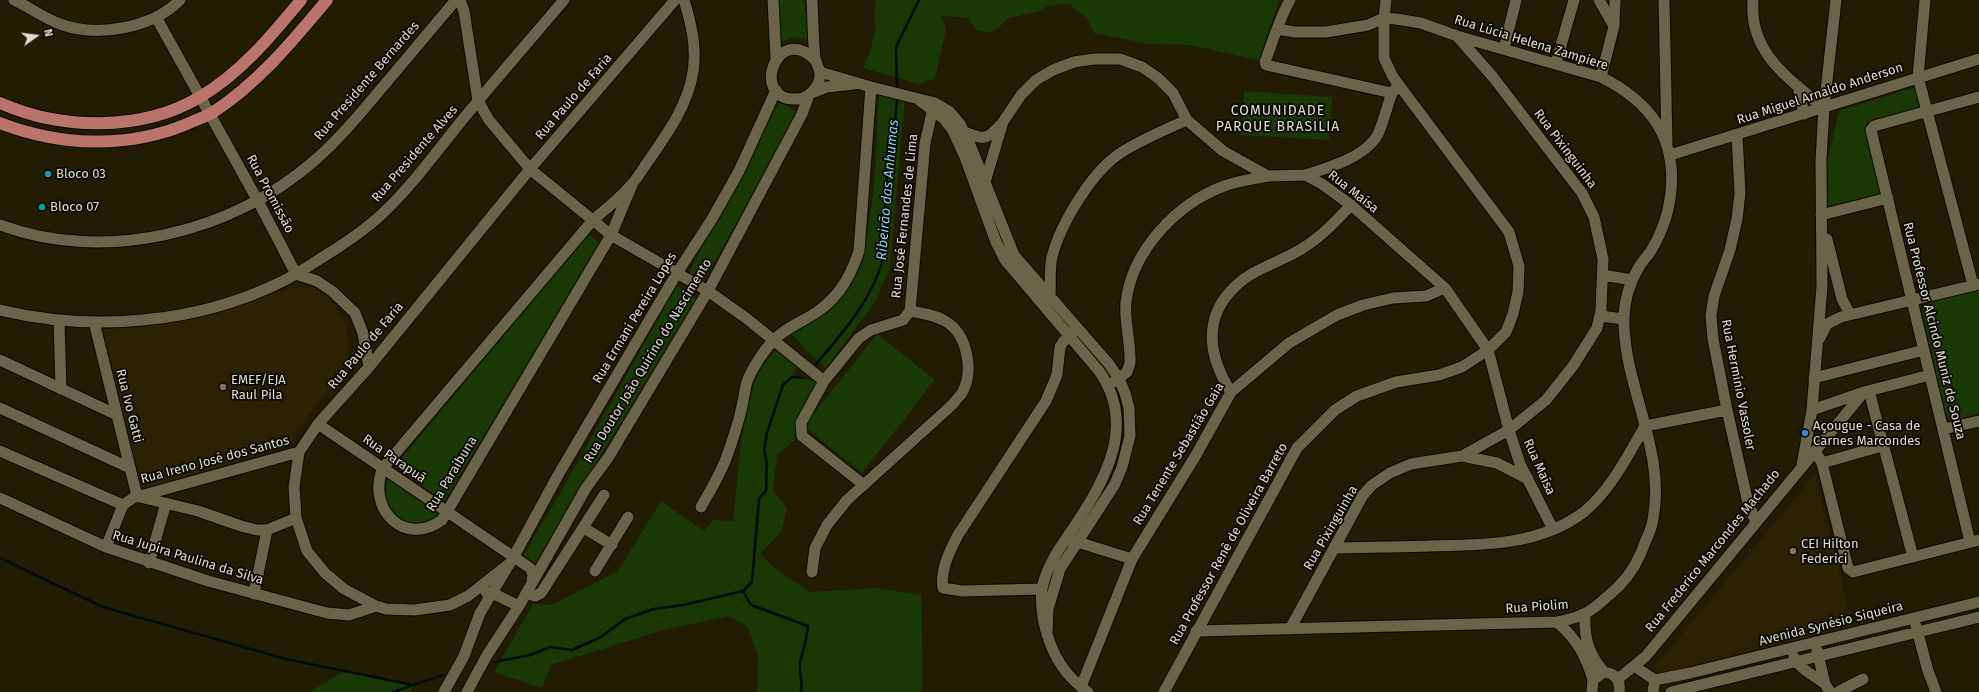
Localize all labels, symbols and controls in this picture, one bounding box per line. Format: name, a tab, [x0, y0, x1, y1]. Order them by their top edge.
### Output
street label: Rua Lúcia Helena Zampiere	[1452, 12, 1610, 74]
north arrow	[16, 16, 56, 56]
street label: Rua Presidente Bernardes	[311, 18, 423, 144]
text: N	[41, 28, 55, 38]
street label: Rua Paulo de Faria	[532, 51, 616, 143]
street label: Rua Miguel Arnaldo Anderson	[1735, 60, 1905, 128]
street label: Rua Presidente Alves	[369, 103, 461, 205]
district label: COMUNIDADE PARQUE BRASILIA	[1216, 103, 1340, 136]
street label: Rua Pixinguinha	[1530, 106, 1600, 192]
water label: Ribeirão das Anhumas	[873, 119, 903, 261]
street label: Rua José Fernandes de Lima	[889, 133, 921, 299]
street label: Rua Promissão	[243, 152, 297, 236]
place label: Bloco 03	[56, 166, 106, 182]
street label: Rua Maísa	[1325, 167, 1381, 217]
marker: Bloco 03	[43, 169, 53, 179]
place label: Bloco 07	[50, 199, 99, 215]
marker: Bloco 07	[37, 202, 47, 212]
street label: Rua Professor Alcindo Muniz de Souza	[1899, 221, 1969, 441]
street label: Rua Ermani Pereira Lopes	[590, 250, 680, 386]
street label: Rua Doutor João Quirino do Nascimento	[581, 256, 715, 466]
street label: Rua Paulo de Faria	[325, 299, 407, 393]
street label: Rua Hermínio Vassoler	[1718, 318, 1758, 452]
street label: Rua Ivo Gatti	[112, 367, 146, 445]
place label: EMEF/EJA Raul Pila	[231, 372, 286, 403]
street label: Rua Tenente Sebastião Gaia	[1130, 380, 1228, 528]
marker: EMEF/EJA Raul Pila	[218, 382, 228, 392]
place label: Açougue - Casa de Carnes Marcondes	[1813, 418, 1920, 449]
marker: Açougue - Casa de Carnes Marcondes	[1800, 428, 1810, 438]
street label: Rua Parapuã	[359, 431, 429, 487]
street label: Rua Ireno José dos Santos	[139, 433, 291, 487]
street label: Rua Paraibuna	[423, 433, 481, 515]
street label: Rua Maísa	[1520, 437, 1558, 497]
street label: Rua Professor Renê de Oliveira Barreto	[1167, 440, 1291, 648]
street label: Rua Frederico Marcondes Machado	[1642, 466, 1784, 636]
street label: Rua Pixinguinha	[1301, 483, 1361, 573]
street label: Rua Jupira Paulina da Silva	[111, 528, 265, 588]
place label: CEI Hilton Federici	[1801, 536, 1859, 567]
marker: CEI Hilton Federici	[1788, 546, 1798, 556]
street label: Rua Piolim	[1505, 597, 1569, 617]
street label: Avenida Synésio Siqueira	[1757, 599, 1905, 649]

